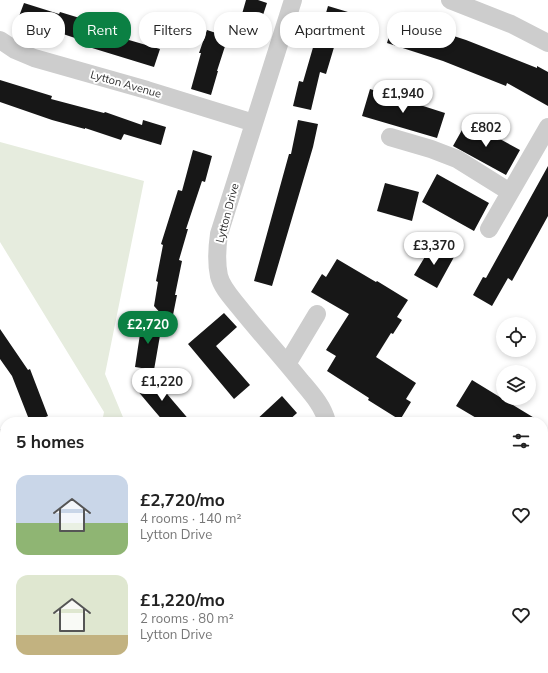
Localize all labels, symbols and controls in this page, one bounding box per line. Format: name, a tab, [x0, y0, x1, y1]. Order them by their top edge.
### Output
chip: Buy	[12, 12, 65, 48]
chip: Rent	[73, 12, 131, 48]
chip: Filters	[139, 12, 206, 48]
chip: New	[214, 12, 272, 48]
chip: Apartment	[280, 12, 379, 48]
chip: House	[387, 12, 456, 48]
street label: Lytton Avenue	[89, 67, 163, 101]
pin: £1,940	[370, 80, 436, 114]
text: £1,940	[382, 85, 424, 101]
pin: £802	[462, 114, 510, 148]
text: £802	[470, 119, 502, 135]
street label: Lytton Drive	[212, 182, 242, 244]
pin: £3,370	[401, 232, 467, 266]
text: £3,370	[413, 237, 455, 253]
pin: £2,720	[115, 311, 181, 345]
text: £2,720	[127, 316, 169, 332]
map controls	[496, 317, 536, 405]
button: locate	[496, 317, 536, 357]
button: layers	[496, 365, 536, 405]
pin: £1,220	[129, 368, 195, 402]
text: £1,220	[141, 373, 183, 389]
icon: filters	[510, 430, 532, 452]
text: 5 homes	[16, 431, 84, 452]
text: £2,720/mo	[140, 489, 225, 510]
icon: home	[48, 491, 96, 539]
icon: heart	[510, 504, 532, 526]
text: 4 rooms · 140 m²	[140, 510, 241, 526]
text: Lytton Drive	[140, 526, 212, 542]
text: £1,220/mo	[140, 589, 225, 610]
icon: home	[48, 591, 96, 639]
icon: heart	[510, 604, 532, 626]
text: 2 rooms · 80 m²	[140, 610, 234, 626]
text: Lytton Drive	[140, 626, 212, 642]

